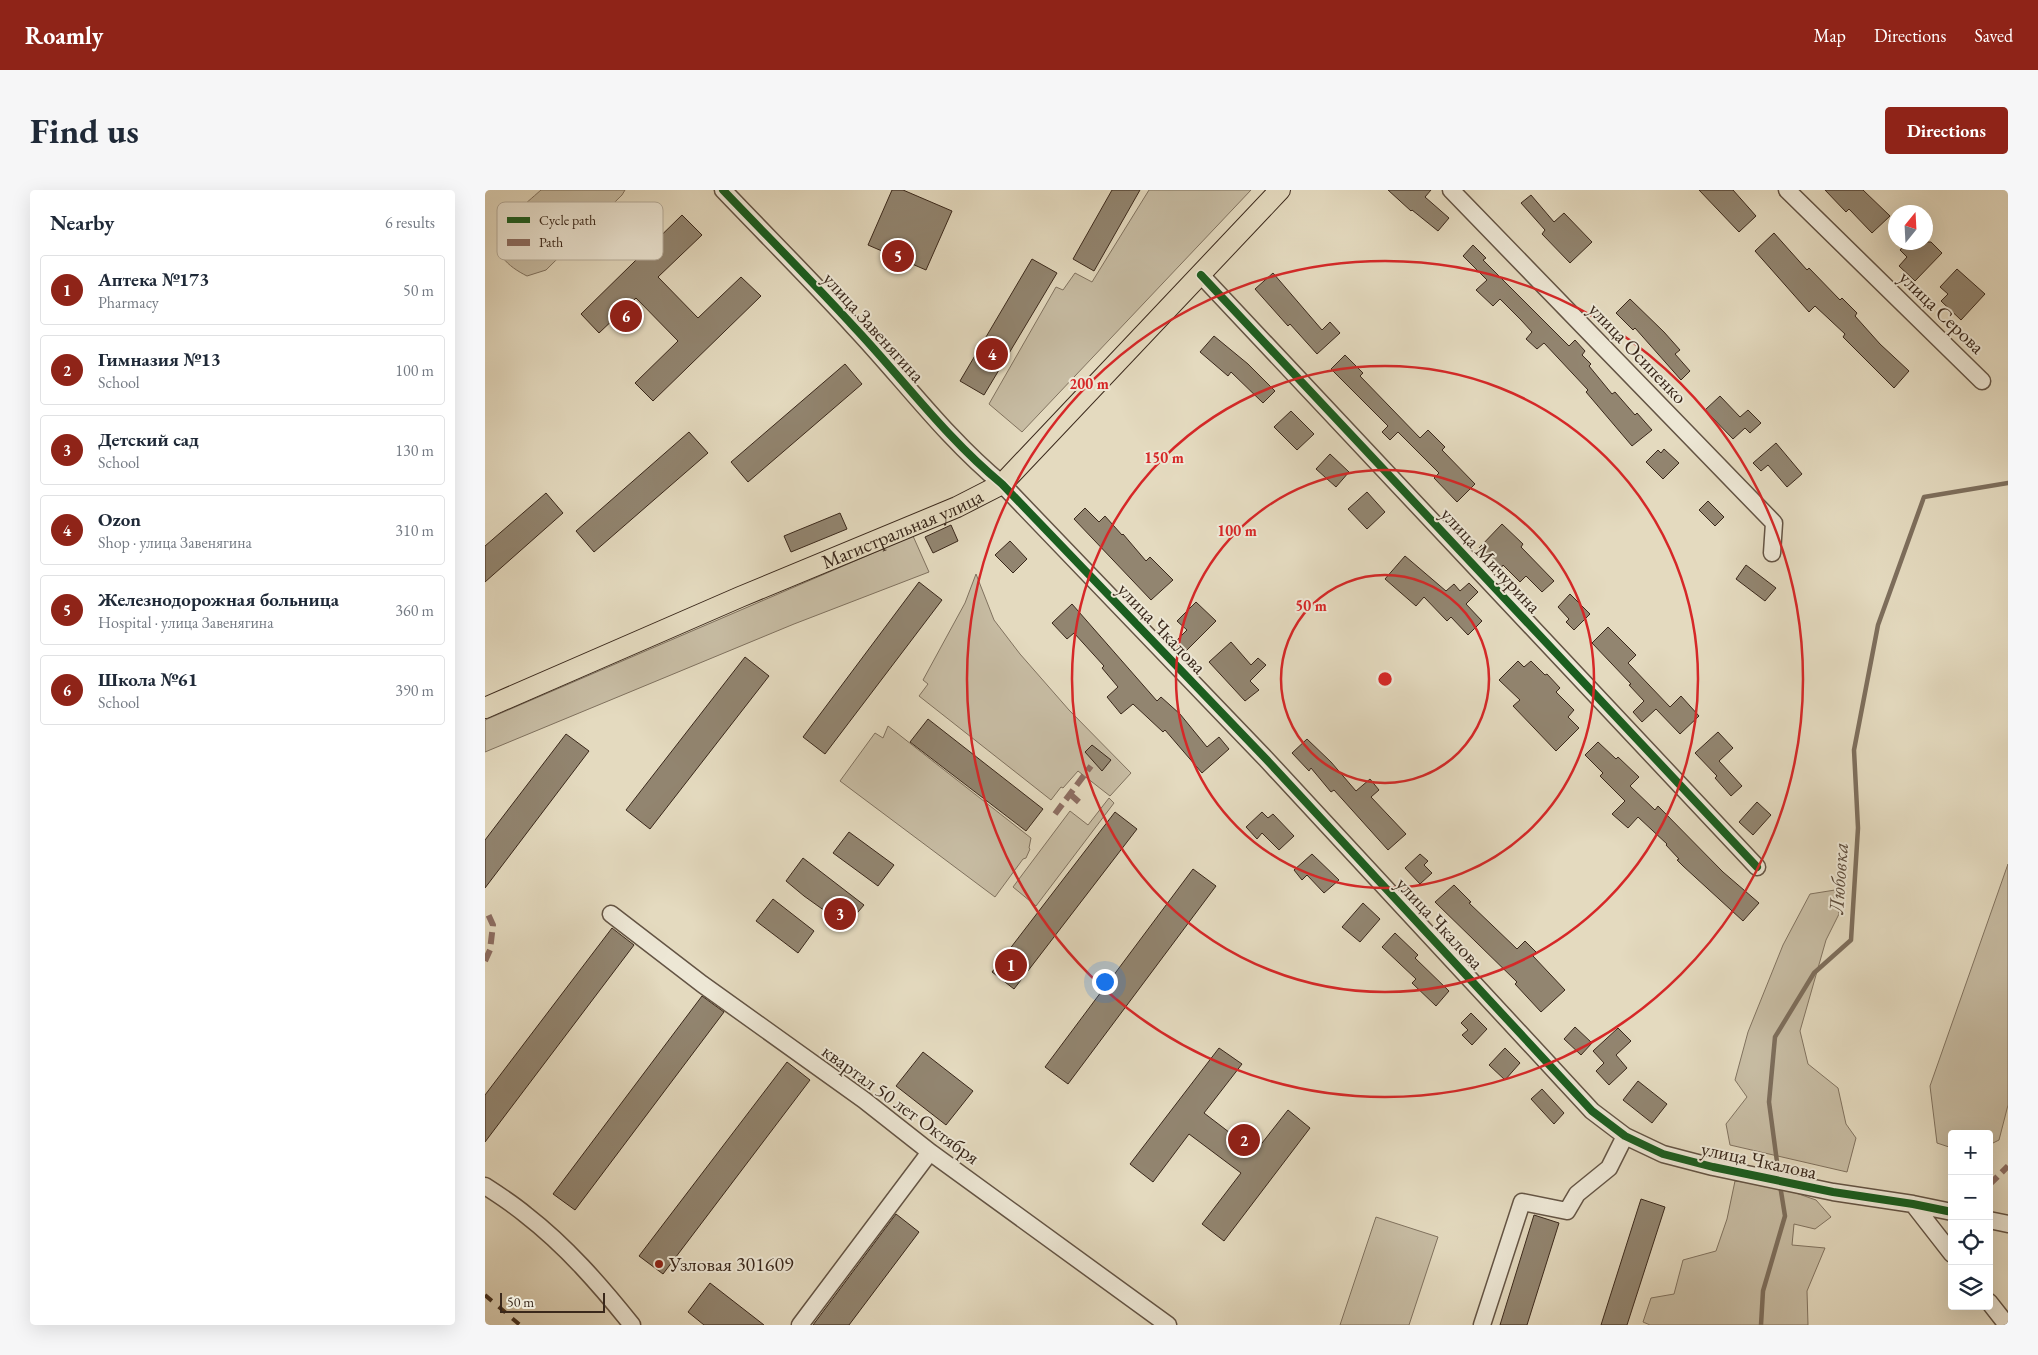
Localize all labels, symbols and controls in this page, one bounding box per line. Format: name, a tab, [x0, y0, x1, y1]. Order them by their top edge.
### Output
text: Roamly	[25, 20, 103, 51]
text: Map	[1814, 24, 1846, 47]
text: Directions	[1874, 24, 1946, 47]
text: Saved	[1974, 24, 2013, 47]
button: Directions	[1885, 107, 2008, 154]
text: Find us	[30, 108, 139, 153]
legend	[497, 202, 663, 260]
north arrow	[1888, 205, 1933, 250]
text: Nearby	[50, 209, 114, 236]
text: Cycle path	[539, 211, 596, 229]
text: 6 results	[385, 212, 435, 233]
text: Path	[539, 233, 563, 251]
pin: 5	[882, 237, 914, 275]
street label: улица Серова	[1894, 265, 1990, 359]
street label: улица Завенягина	[817, 266, 931, 388]
text: Аптека №173	[98, 267, 209, 292]
text: 1	[63, 280, 71, 301]
text: 50 m	[403, 280, 434, 301]
text: Pharmacy	[98, 292, 159, 313]
pin: 6	[610, 297, 642, 335]
street label: улица Осипенко	[1583, 297, 1693, 409]
pin: 4	[976, 335, 1008, 373]
text: Гимназия №13	[98, 347, 221, 372]
text: 2	[63, 360, 71, 381]
text: 100 m	[395, 360, 434, 381]
text: School	[98, 372, 140, 393]
text: 200 m	[1069, 374, 1109, 393]
text: Детский сад	[98, 427, 199, 452]
text: 3	[63, 440, 71, 461]
text: 130 m	[395, 440, 434, 461]
text: 150 m	[1144, 448, 1184, 467]
text: School	[98, 452, 140, 473]
street label: Магистральная улица	[818, 483, 987, 575]
street label: улица Мичурина	[1435, 501, 1547, 619]
text: Ozon	[98, 507, 141, 532]
text: 4	[63, 520, 71, 541]
text: 310 m	[395, 520, 434, 541]
text: 100 m	[1217, 521, 1257, 540]
text: Shop · улица Завенягина	[98, 532, 252, 553]
street label: улица Чкалова	[1112, 577, 1212, 679]
text: Железнодорожная больница	[98, 587, 339, 612]
text: 50 m	[1295, 596, 1327, 615]
text: 5	[63, 600, 71, 621]
text: 360 m	[395, 600, 434, 621]
text: Hospital · улица Завенягина	[98, 612, 274, 633]
text: Школа №61	[98, 667, 198, 692]
centre of rings	[1376, 670, 1394, 688]
text: 6	[63, 680, 71, 701]
text: 390 m	[395, 680, 434, 701]
text: School	[98, 692, 140, 713]
water label: Любовка	[1822, 841, 1854, 916]
street label: улица Чкалова	[1390, 871, 1490, 975]
pin: 3	[824, 895, 856, 933]
pin: 1	[995, 946, 1027, 984]
your location	[1092, 969, 1118, 995]
street label: квартал 50 лет Октября	[817, 1038, 985, 1170]
pin: 2	[1228, 1121, 1260, 1159]
map controls	[1948, 1130, 1993, 1310]
button: +	[1948, 1130, 1993, 1175]
street label: улица Чкалова	[1699, 1135, 1819, 1185]
button: −	[1948, 1175, 1993, 1220]
button: locate	[1948, 1220, 1993, 1265]
place label: Узловая 301609	[668, 1251, 794, 1277]
marker: Узловая 301609	[653, 1258, 665, 1270]
button: layers	[1948, 1265, 1993, 1310]
scale bar	[500, 1290, 605, 1313]
text: 50 m	[507, 1293, 534, 1311]

